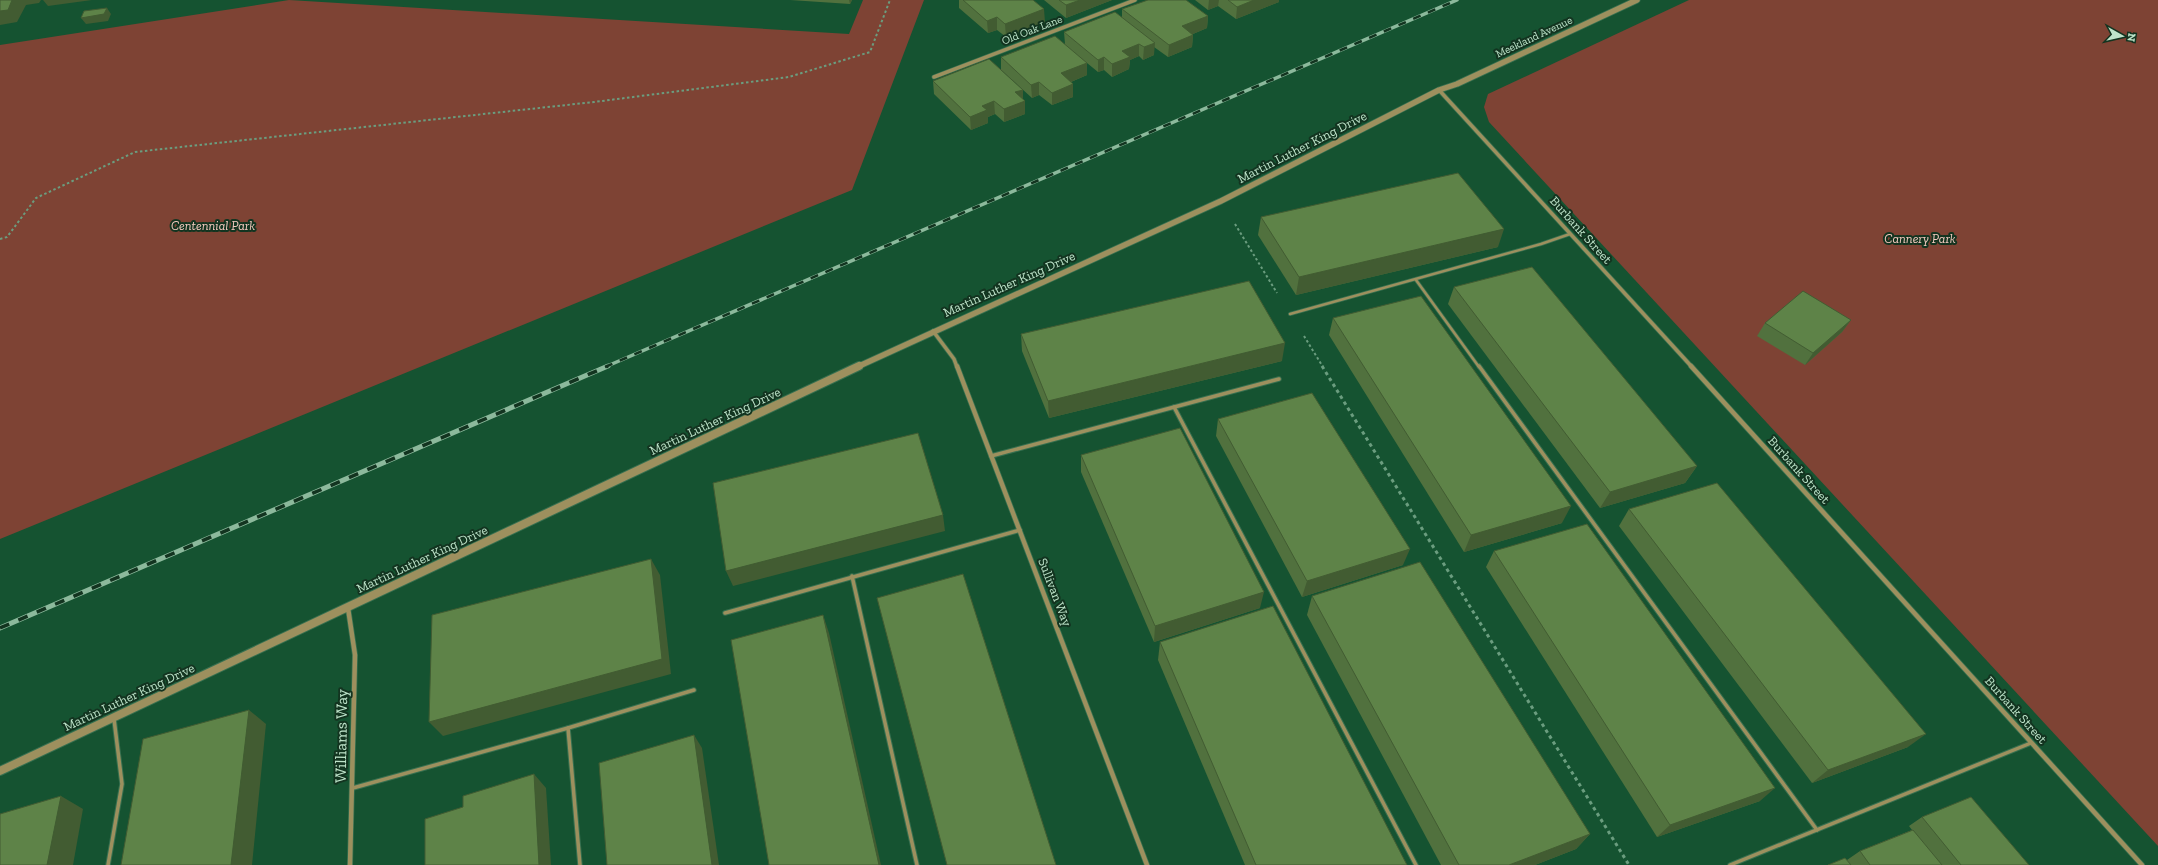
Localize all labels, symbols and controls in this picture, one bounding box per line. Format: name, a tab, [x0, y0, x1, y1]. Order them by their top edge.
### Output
street label: Old Oak Lane	[1000, 13, 1064, 47]
street label: Meekland Avenue	[1494, 14, 1574, 60]
north arrow	[2102, 16, 2142, 56]
text: N	[2124, 32, 2138, 43]
street label: Martin Luther King Drive	[1235, 108, 1369, 186]
street label: Burbank Street	[1547, 193, 1615, 267]
park label: Centennial Park	[171, 218, 255, 233]
park label: Cannery Park	[1884, 231, 1956, 246]
street label: Martin Luther King Drive	[941, 248, 1077, 320]
street label: Martin Luther King Drive	[647, 384, 783, 458]
street label: Burbank Street	[1765, 433, 1833, 507]
street label: Martin Luther King Drive	[354, 522, 490, 596]
street label: Sullivan Way	[1035, 556, 1075, 628]
street label: Martin Luther King Drive	[61, 660, 197, 734]
street label: Burbank Street	[1982, 673, 2050, 747]
street label: Williams Way	[331, 688, 351, 783]

